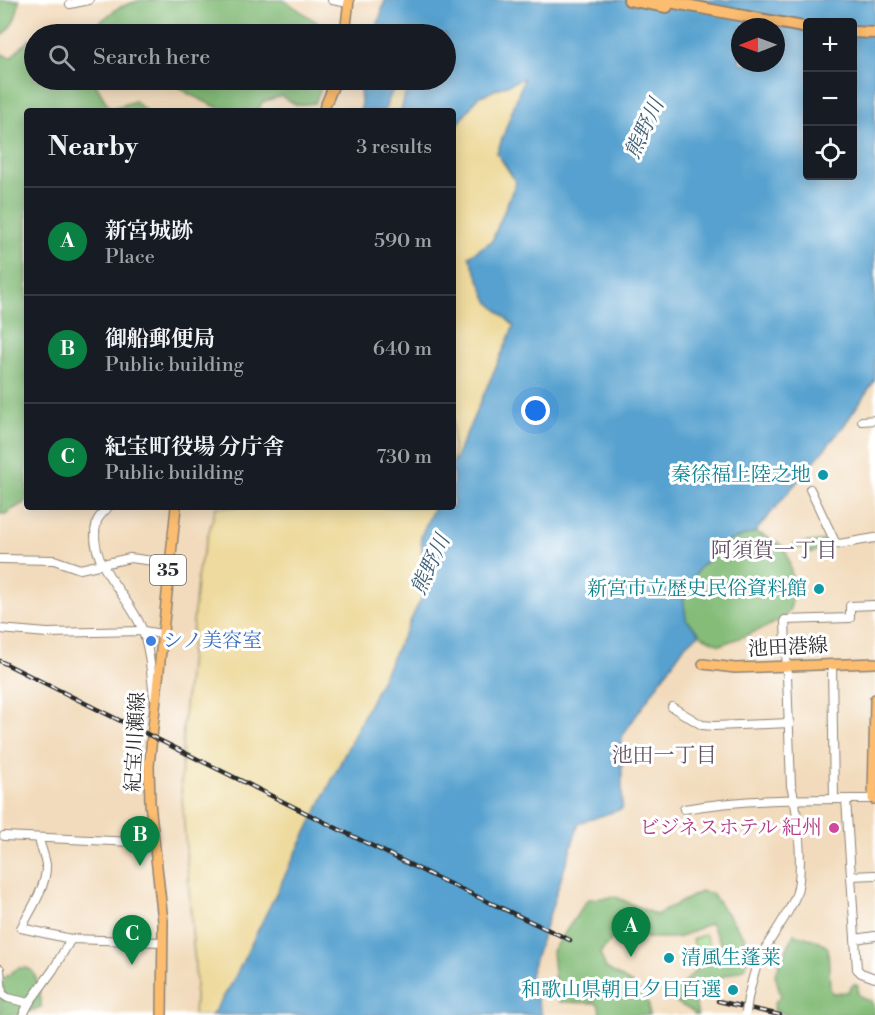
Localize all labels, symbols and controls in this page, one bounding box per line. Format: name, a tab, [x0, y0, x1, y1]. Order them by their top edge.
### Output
north arrow	[731, 18, 785, 72]
map controls	[803, 18, 857, 180]
button: +	[803, 18, 857, 72]
search box	[24, 24, 456, 90]
icon: search	[45, 41, 78, 74]
text: Search here	[93, 44, 210, 71]
button: −	[803, 72, 857, 126]
water label: 熊野川	[620, 93, 671, 163]
button: locate	[803, 126, 857, 180]
text: Nearby	[48, 131, 138, 163]
text: 3 results	[356, 135, 432, 160]
text: 新宮城跡	[105, 218, 193, 245]
text: A	[60, 229, 75, 254]
text: 590 m	[374, 229, 432, 254]
text: Place	[105, 245, 155, 270]
text: 御船郵便局	[105, 326, 215, 353]
text: B	[60, 337, 75, 362]
text: 640 m	[373, 337, 432, 362]
text: Public building	[105, 353, 244, 378]
your location	[521, 396, 550, 425]
text: 紀宝町役場 分庁舎	[105, 434, 285, 461]
text: C	[60, 445, 75, 470]
text: 730 m	[376, 445, 432, 470]
text: Public building	[105, 461, 244, 486]
place label: 秦徐福上陸之地	[671, 463, 811, 488]
marker: 秦徐福上陸之地	[816, 468, 830, 482]
water label: 熊野川	[406, 529, 457, 599]
district label: 阿須賀一丁目	[711, 538, 837, 564]
road number: 35	[150, 555, 186, 585]
place label: 新宮市立歴史民俗資料館	[587, 577, 807, 602]
marker: 新宮市立歴史民俗資料館	[812, 582, 826, 596]
place label: シノ美容室	[163, 629, 262, 654]
street label: 池田港線	[747, 633, 829, 663]
marker: シノ美容室	[144, 634, 158, 648]
street label: 紀宝川瀬線	[121, 691, 151, 793]
district label: 池田一丁目	[612, 743, 717, 769]
pin: B	[120, 816, 160, 866]
place label: ビジネスホテル 紀州	[639, 816, 822, 841]
marker: ビジネスホテル 紀州	[827, 821, 841, 835]
pin: A	[612, 908, 650, 957]
pin: C	[112, 916, 152, 965]
place label: 清風生蓬莱	[681, 946, 781, 971]
marker: 清風生蓬莱	[662, 951, 676, 965]
place label: 和歌山県朝日夕日百選	[521, 978, 721, 1003]
marker: 和歌山県朝日夕日百選	[726, 983, 740, 997]

